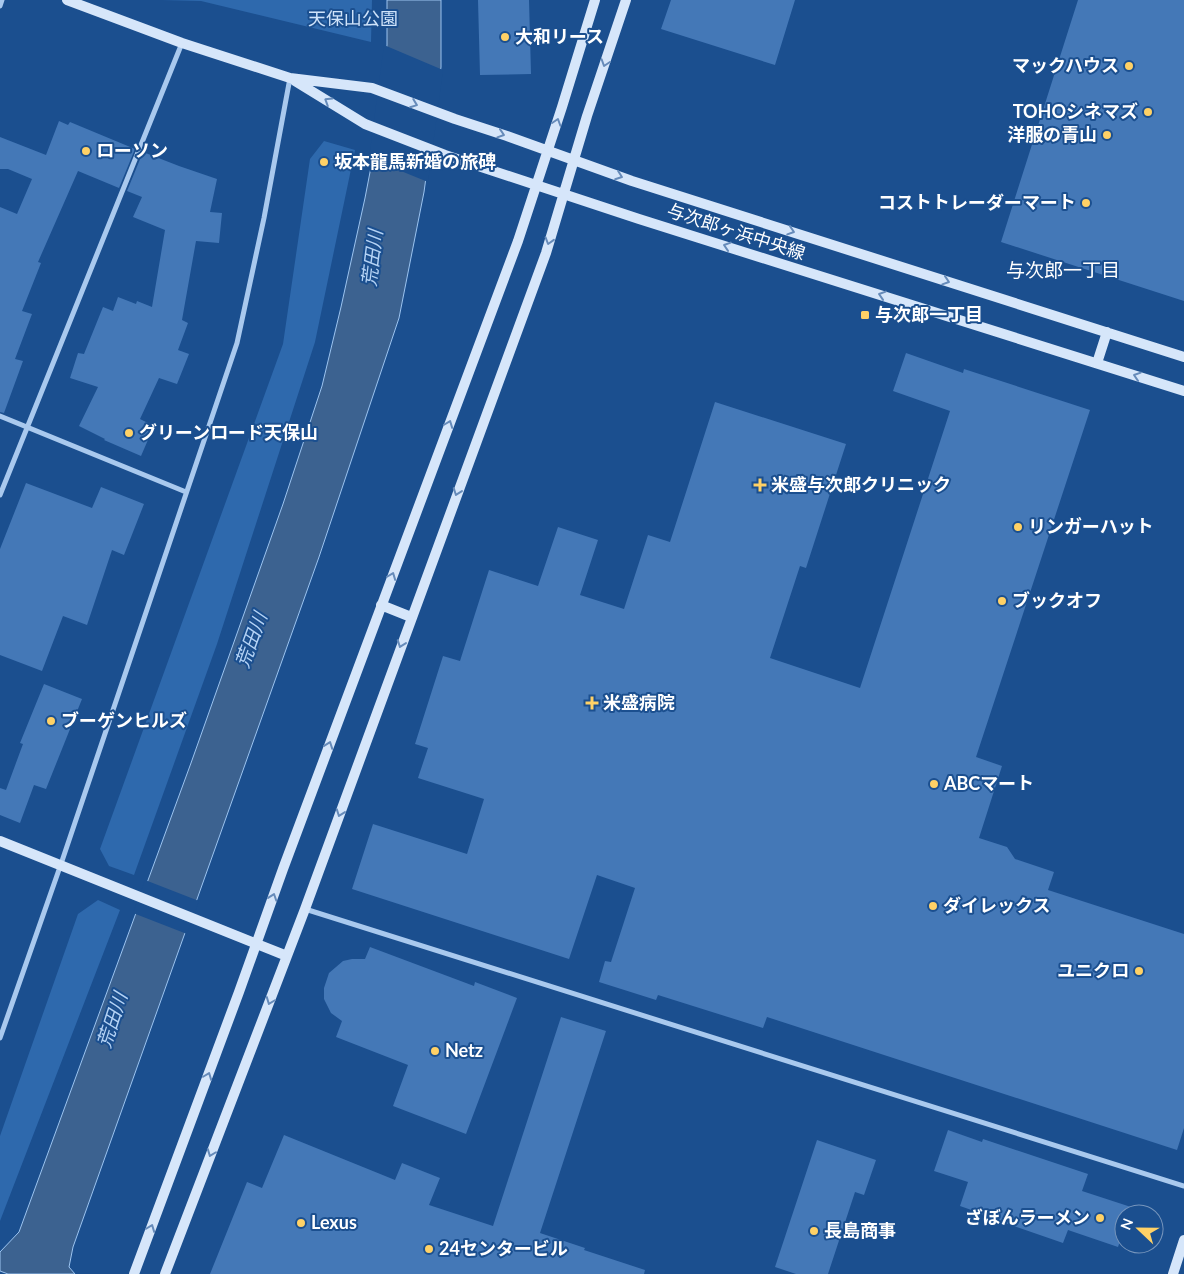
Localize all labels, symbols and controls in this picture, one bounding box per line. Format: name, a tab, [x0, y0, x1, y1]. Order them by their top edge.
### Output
park label: 天保山公園	[308, 7, 398, 29]
place label: 大和リース	[515, 25, 604, 47]
marker: 大和リース	[499, 31, 511, 43]
place label: マックハウス	[1012, 54, 1119, 76]
one-way arrow	[600, 58, 610, 67]
marker: マックハウス	[1123, 60, 1135, 72]
one-way arrow	[324, 98, 333, 108]
one-way arrow	[409, 98, 417, 108]
place label: TOHOシネマズ	[1013, 100, 1138, 122]
marker: TOHOシネマズ	[1142, 106, 1154, 118]
one-way arrow	[551, 118, 561, 127]
place label: 洋服の青山	[1007, 123, 1097, 145]
one-way arrow	[497, 129, 505, 139]
marker: 洋服の青山	[1101, 129, 1113, 141]
place label: ローソン	[96, 139, 168, 161]
marker: ローソン	[80, 145, 92, 157]
place label: 坂本龍馬新婚の旅碑	[334, 150, 496, 172]
marker: 坂本龍馬新婚の旅碑	[318, 156, 330, 168]
one-way arrow	[615, 170, 623, 180]
place label: コストトレーダーマート	[878, 191, 1076, 213]
marker: コストトレーダーマート	[1080, 197, 1092, 209]
street label: 与次郎ヶ浜中央線	[664, 198, 808, 264]
water label: 荒田川	[357, 226, 387, 288]
one-way arrow	[786, 226, 794, 236]
one-way arrow	[545, 236, 555, 244]
one-way arrow	[724, 242, 732, 252]
district label: 与次郎一丁目	[1006, 258, 1120, 281]
one-way arrow	[941, 275, 949, 285]
one-way arrow	[879, 291, 887, 301]
place label: 与次郎一丁目	[875, 303, 983, 325]
marker: 与次郎一丁目	[859, 309, 871, 321]
one-way arrow	[1134, 372, 1142, 382]
one-way arrow	[443, 420, 453, 429]
place label: グリーンロード天保山	[139, 421, 318, 443]
marker: グリーンロード天保山	[123, 427, 135, 439]
place label: 米盛与次郎クリニック	[771, 473, 951, 495]
marker: 米盛与次郎クリニック	[753, 478, 767, 492]
one-way arrow	[453, 487, 463, 496]
place label: リンガーハット	[1028, 515, 1154, 537]
marker: リンガーハット	[1012, 521, 1024, 533]
one-way arrow	[386, 572, 396, 581]
place label: ブックオフ	[1012, 589, 1102, 611]
marker: ブックオフ	[996, 595, 1008, 607]
water label: 荒田川	[230, 607, 272, 671]
one-way arrow	[397, 639, 407, 648]
place label: 米盛病院	[603, 691, 675, 713]
marker: 米盛病院	[585, 696, 599, 710]
place label: ブーゲンヒルズ	[61, 709, 187, 731]
marker: ブーゲンヒルズ	[45, 715, 57, 727]
one-way arrow	[323, 741, 333, 750]
place label: ABCマート	[943, 772, 1034, 794]
marker: ABCマート	[928, 778, 940, 790]
one-way arrow	[336, 809, 346, 817]
one-way arrow	[267, 894, 277, 902]
place label: ダイレックス	[943, 894, 1050, 916]
marker: ダイレックス	[927, 900, 939, 912]
place label: ユニクロ	[1057, 959, 1129, 981]
marker: ユニクロ	[1133, 965, 1145, 977]
water label: 荒田川	[92, 987, 132, 1051]
one-way arrow	[266, 996, 276, 1005]
place label: Netz	[445, 1039, 483, 1061]
marker: Netz	[429, 1045, 441, 1057]
one-way arrow	[202, 1072, 212, 1081]
one-way arrow	[207, 1148, 218, 1157]
north arrow	[1114, 1204, 1164, 1254]
place label: ざぼんラーメン	[965, 1206, 1090, 1228]
place label: Lexus	[311, 1211, 357, 1233]
marker: ざぼんラーメン	[1094, 1212, 1106, 1224]
text: N	[1117, 1216, 1136, 1232]
marker: Lexus	[295, 1217, 307, 1229]
place label: 長島商事	[824, 1219, 896, 1241]
one-way arrow	[145, 1225, 155, 1233]
marker: 長島商事	[808, 1225, 820, 1237]
place label: 24センタービル	[439, 1237, 568, 1259]
marker: 24センタービル	[423, 1243, 435, 1255]

